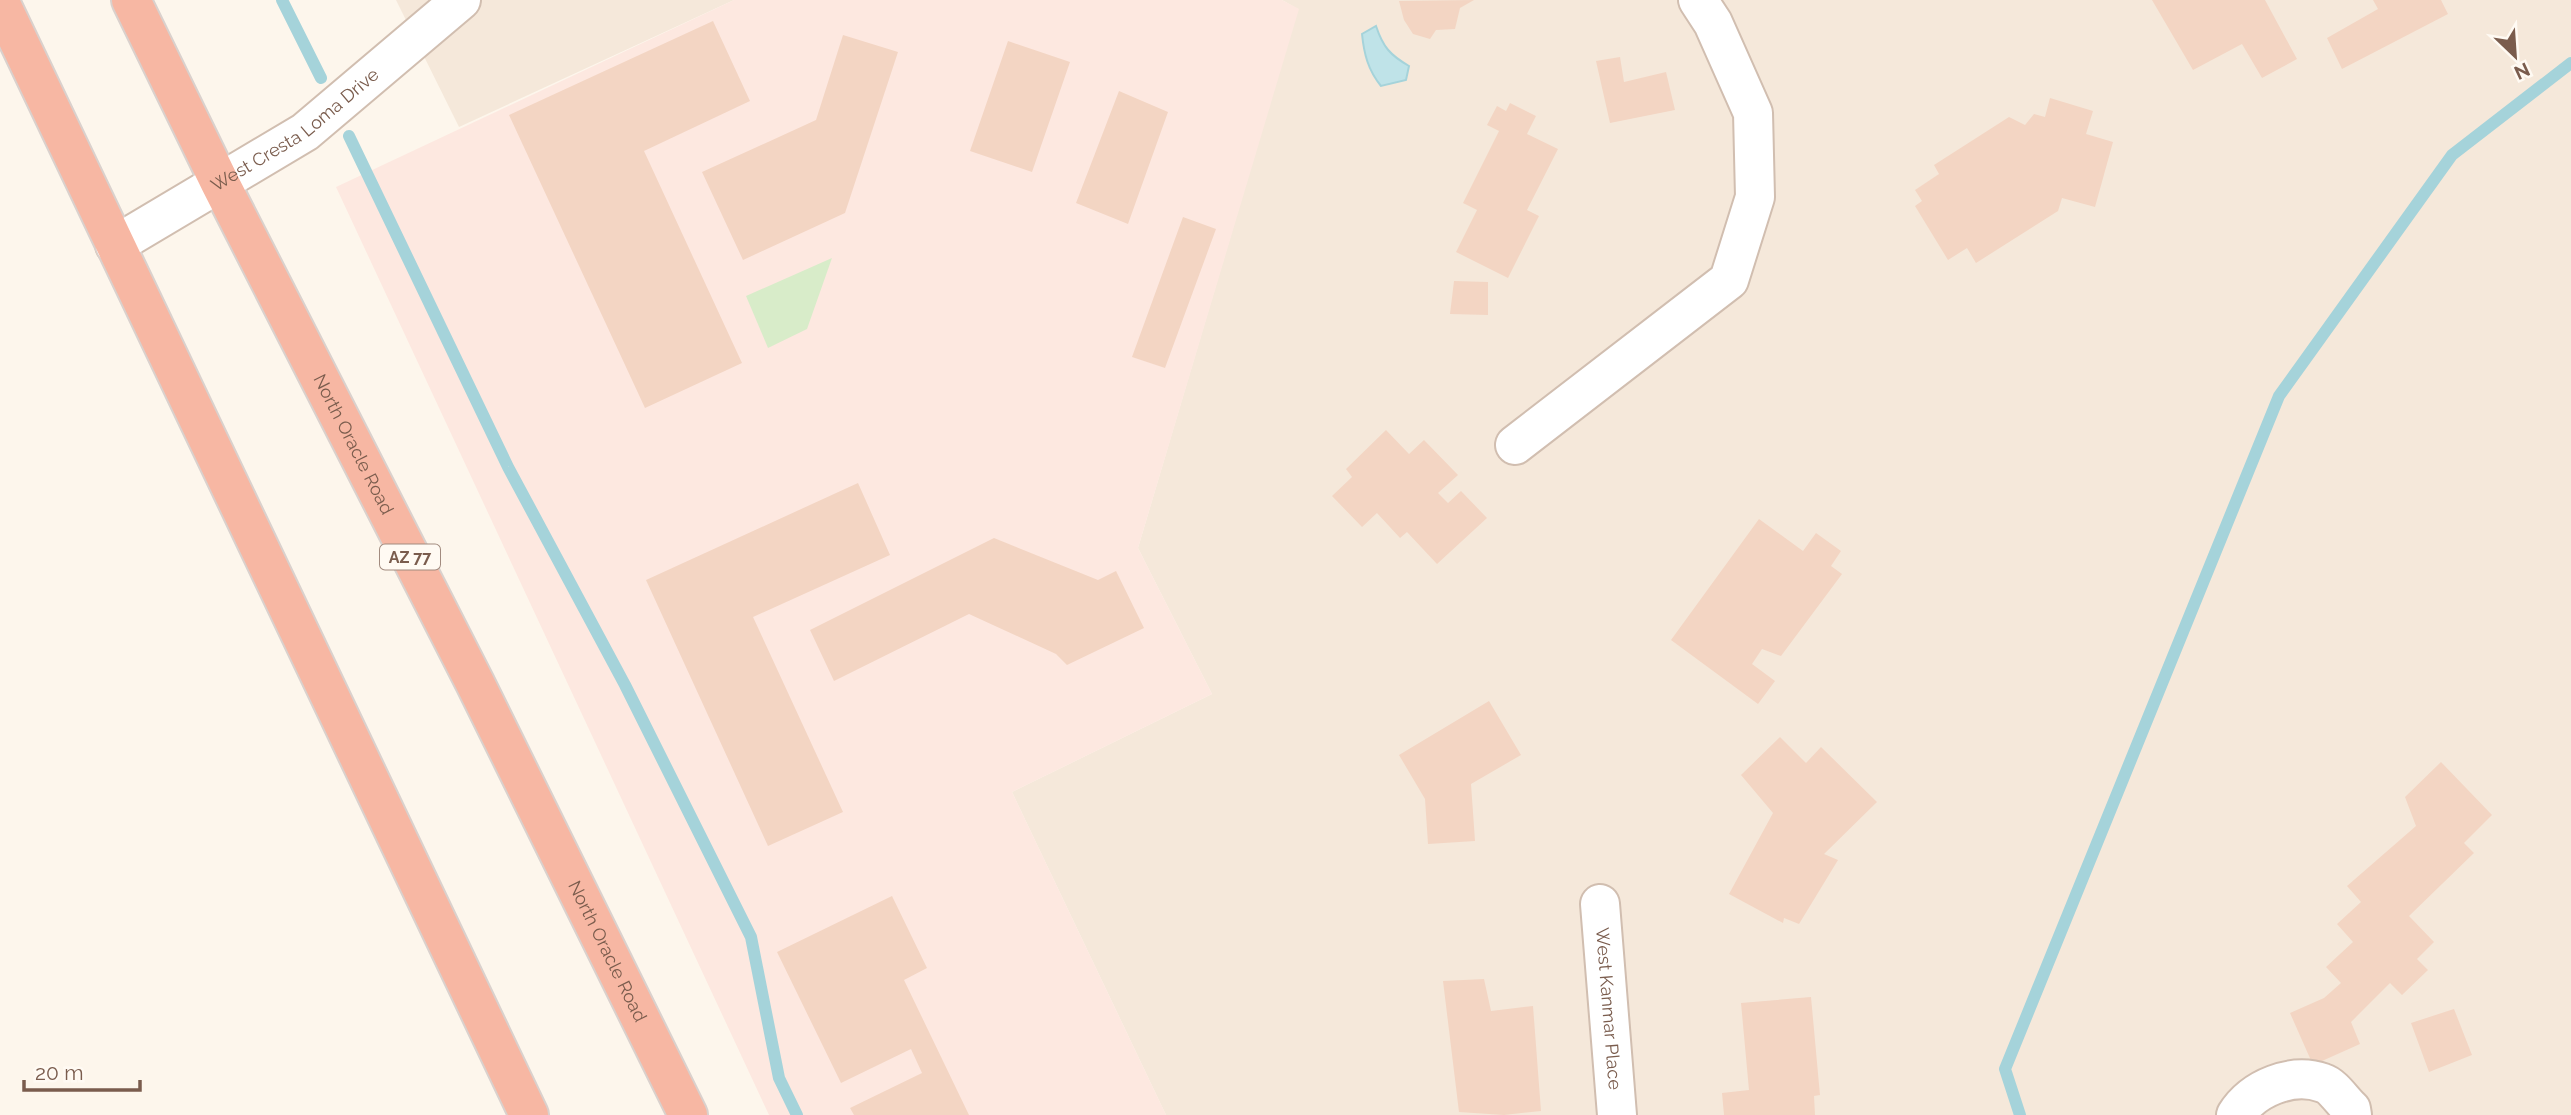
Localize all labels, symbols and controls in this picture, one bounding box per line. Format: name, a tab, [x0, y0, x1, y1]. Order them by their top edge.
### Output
north arrow	[2480, 21, 2550, 91]
text: N	[2511, 58, 2533, 84]
street label: West Cresta Loma Drive	[207, 63, 383, 195]
street label: North Oracle Road	[309, 371, 398, 518]
road number: AZ 77	[380, 544, 440, 570]
street label: North Oracle Road	[564, 877, 651, 1025]
street label: West Kanmar Place	[1592, 927, 1626, 1091]
scale bar	[24, 1048, 140, 1092]
text: 20 m	[35, 1060, 83, 1085]

